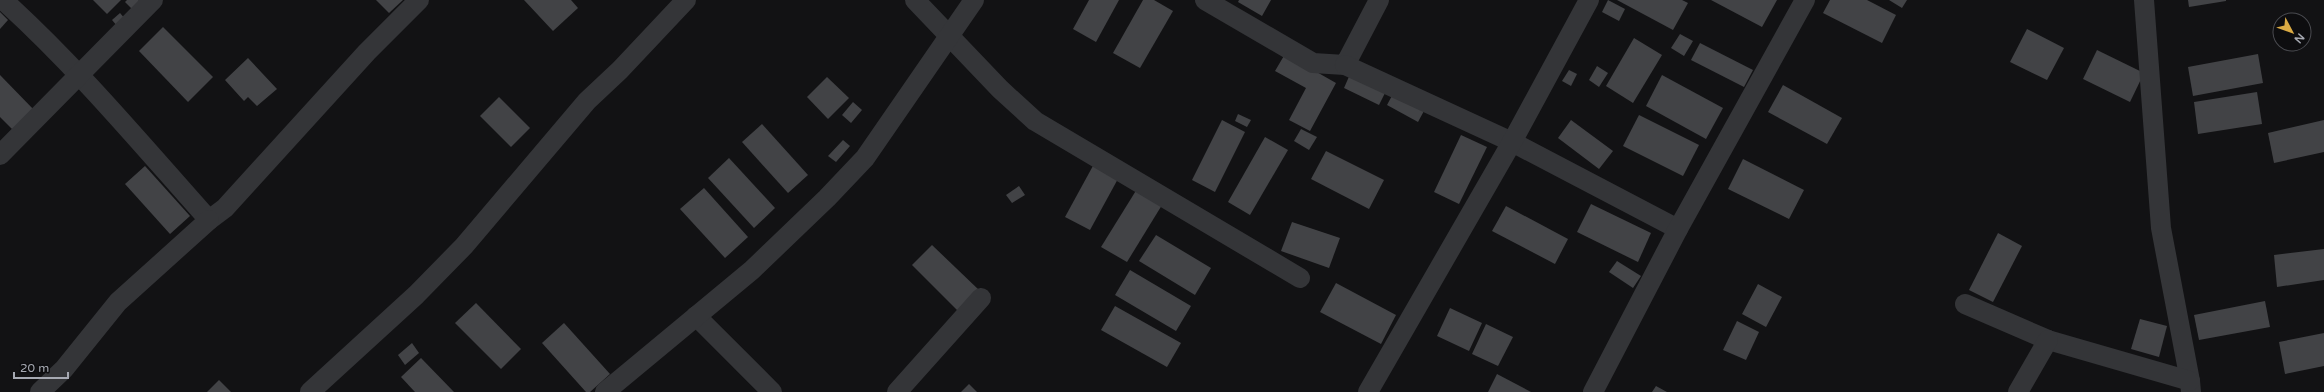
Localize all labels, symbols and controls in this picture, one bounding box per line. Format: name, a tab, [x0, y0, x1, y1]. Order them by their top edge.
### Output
north arrow	[2272, 12, 2312, 52]
text: N	[2291, 31, 2307, 46]
scale bar	[14, 354, 68, 380]
text: 20 m	[20, 361, 49, 375]

